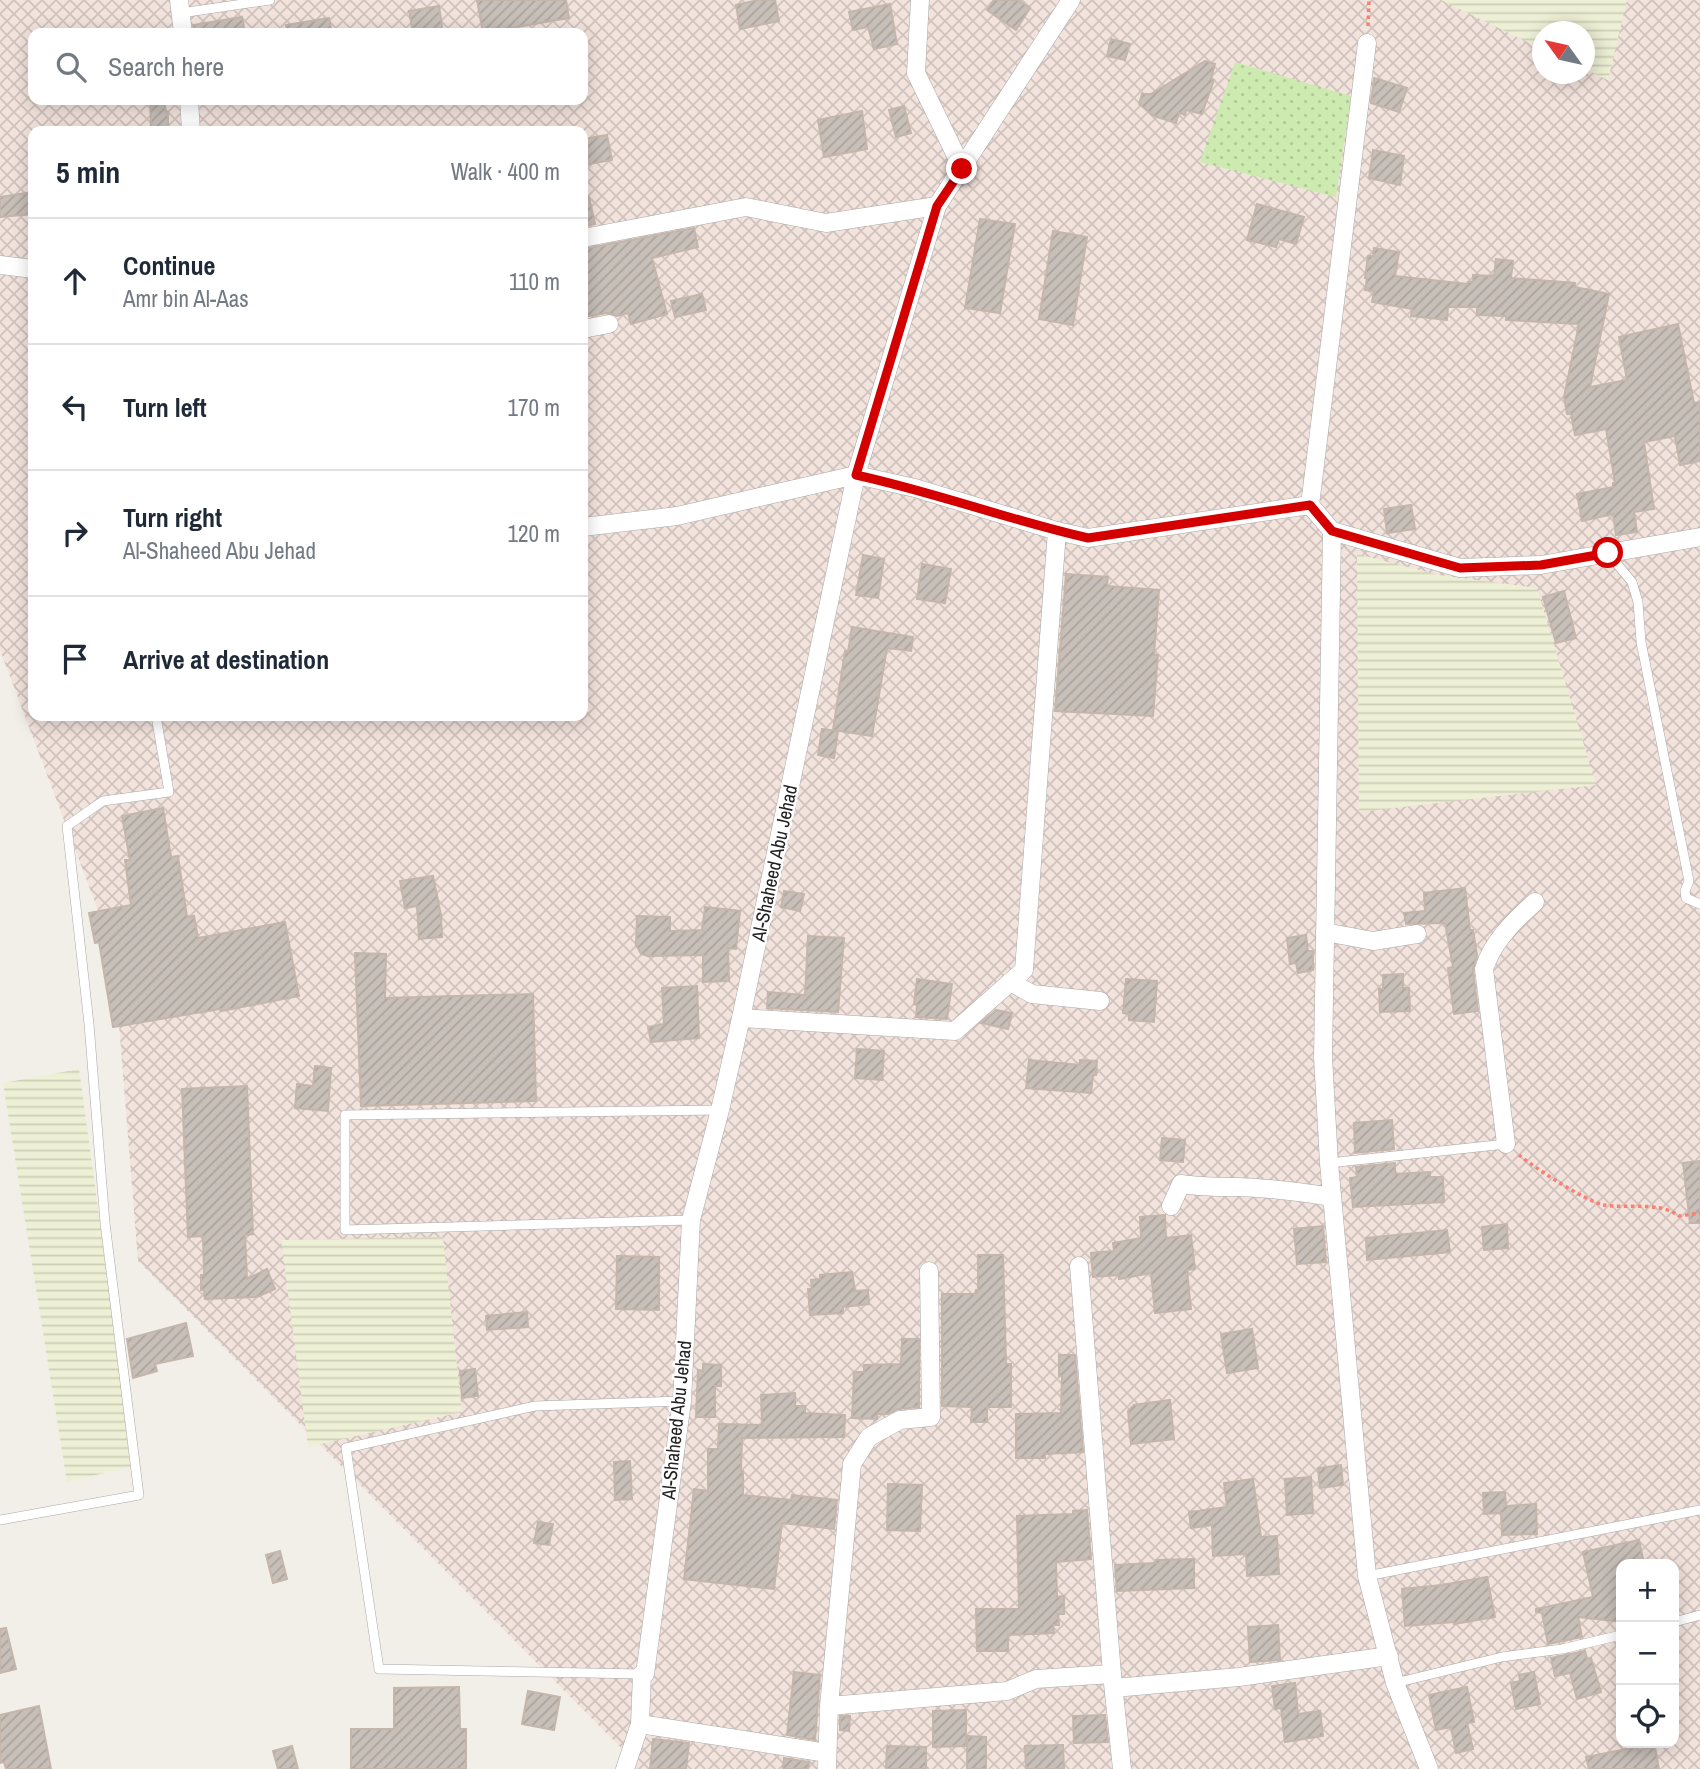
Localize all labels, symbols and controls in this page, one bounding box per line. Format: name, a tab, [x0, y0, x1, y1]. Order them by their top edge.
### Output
north arrow	[1532, 21, 1595, 84]
search box	[28, 28, 588, 105]
icon: search	[52, 48, 90, 86]
text: Search here	[108, 49, 224, 84]
text: 5 min	[56, 152, 120, 192]
route end	[946, 153, 977, 184]
text: Walk · 400 m	[451, 156, 560, 187]
text: Continue	[123, 248, 215, 283]
icon: ahead	[56, 262, 94, 300]
text: 110 m	[509, 266, 560, 297]
text: Amr bin Al-Aas	[123, 283, 249, 314]
icon: left	[56, 388, 94, 426]
text: Turn left	[123, 390, 207, 425]
text: 170 m	[508, 392, 560, 423]
text: Turn right	[123, 500, 222, 535]
icon: right	[56, 514, 94, 552]
text: 120 m	[508, 518, 560, 549]
text: Al-Shaheed Abu Jehad	[123, 535, 316, 566]
route start	[1592, 537, 1623, 568]
icon: arrive	[56, 640, 94, 678]
text: Arrive at destination	[123, 642, 329, 677]
street label: Al-Shaheed Abu Jehad	[745, 782, 803, 945]
street label: Al-Shaheed Abu Jehad	[655, 1339, 697, 1502]
map controls	[1616, 1559, 1679, 1748]
button: +	[1616, 1559, 1679, 1622]
button: −	[1616, 1622, 1679, 1685]
button: locate	[1616, 1685, 1679, 1748]

